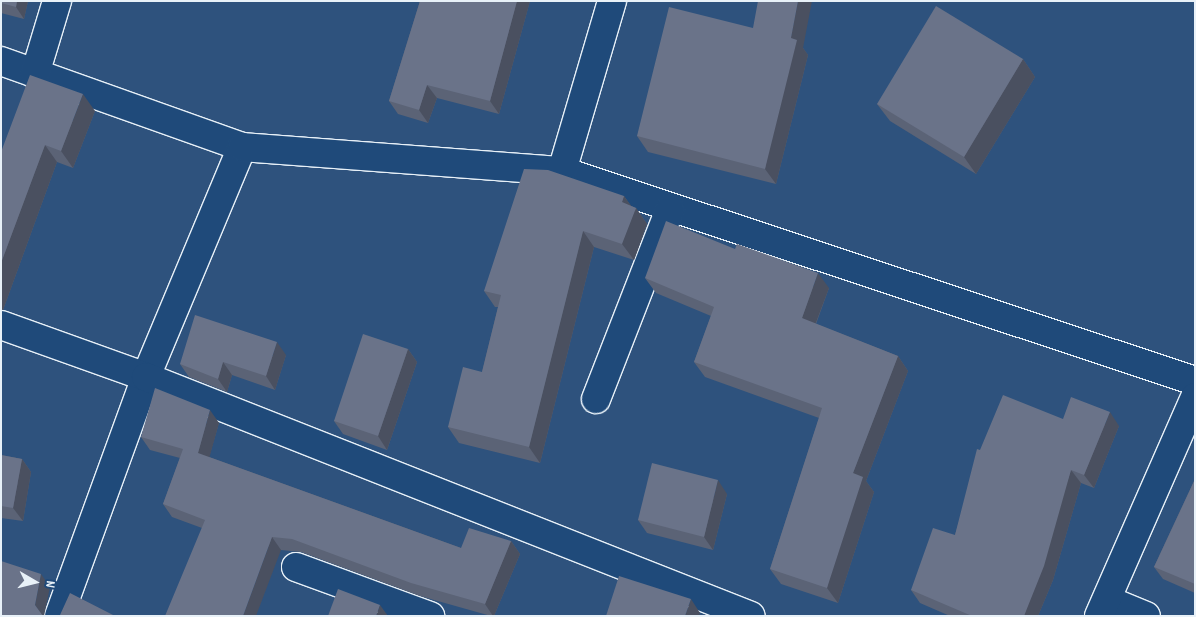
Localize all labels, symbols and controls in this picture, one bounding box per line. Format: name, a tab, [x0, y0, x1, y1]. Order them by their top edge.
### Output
north arrow	[10, 557, 60, 607]
text: N	[39, 579, 60, 589]

